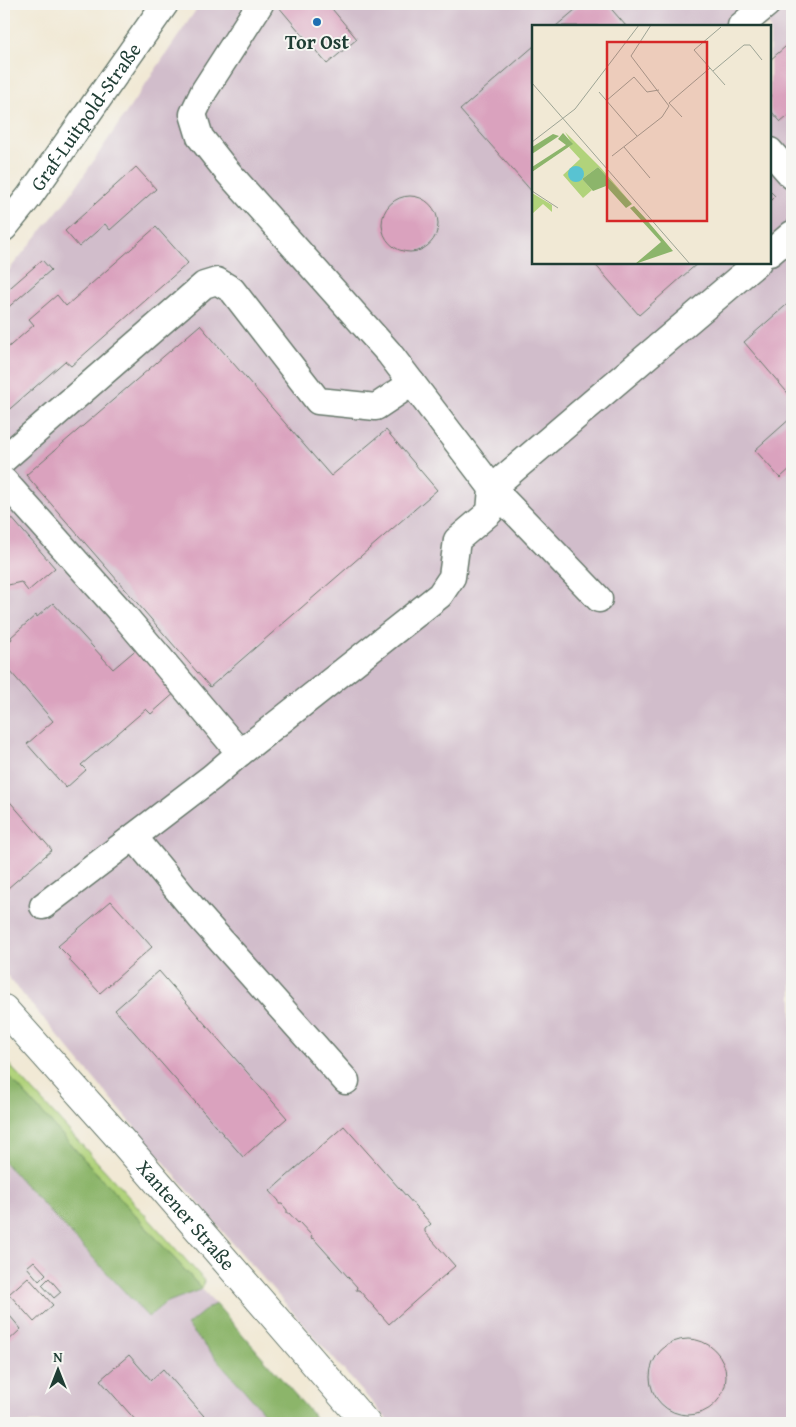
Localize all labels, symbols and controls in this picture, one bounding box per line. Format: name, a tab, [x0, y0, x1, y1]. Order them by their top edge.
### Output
marker: Tor Ost	[311, 16, 323, 28]
inset map	[532, 25, 771, 264]
place label: Tor Ost	[285, 27, 349, 56]
street label: Graf-Luitpold-Straße	[23, 36, 148, 197]
street label: Xantener Straße	[130, 1153, 243, 1277]
north arrow	[32, 1344, 82, 1394]
text: N	[53, 1347, 63, 1367]

